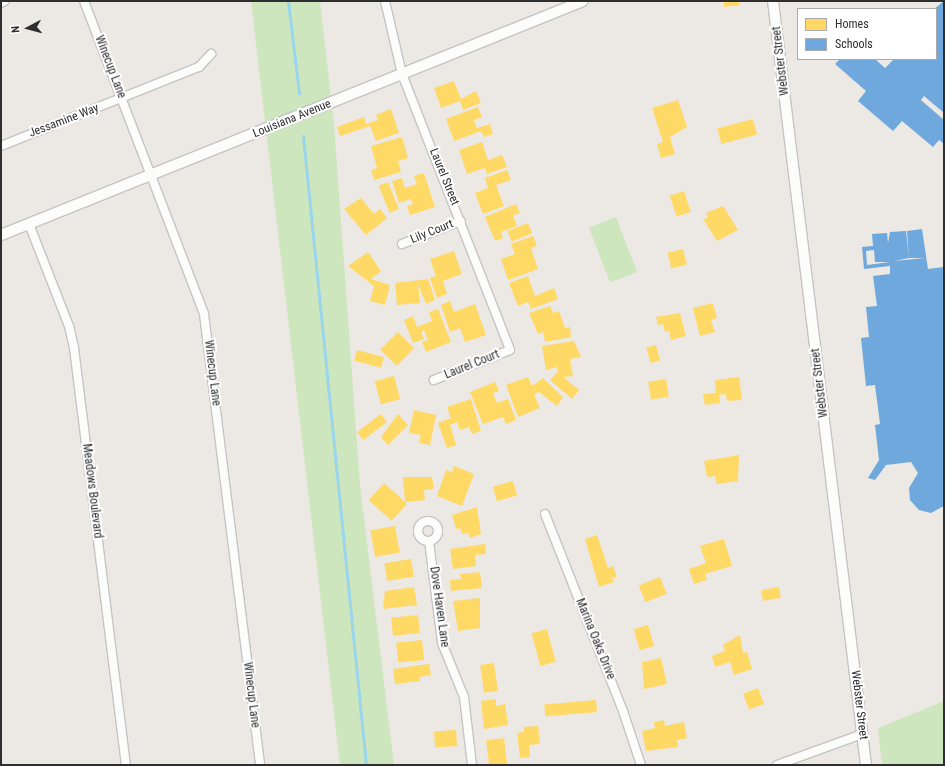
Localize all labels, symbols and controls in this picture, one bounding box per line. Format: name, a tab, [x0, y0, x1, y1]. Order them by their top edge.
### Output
north arrow	[8, 8, 48, 48]
legend	[797, 8, 937, 60]
text: Homes	[835, 17, 869, 31]
text: N	[9, 25, 22, 33]
street label: Webster Street	[770, 26, 792, 96]
street label: Winecup Lane	[91, 33, 129, 101]
text: Schools	[835, 37, 873, 51]
street label: Louisiana Avenue	[251, 97, 333, 141]
street label: Jessamine Way	[27, 101, 101, 141]
street label: Laurel Street	[426, 146, 462, 208]
street label: Lily Court	[408, 217, 456, 247]
street label: Winecup Lane	[201, 339, 223, 407]
street label: Laurel Court	[442, 347, 502, 383]
street label: Webster Street	[809, 348, 831, 418]
street label: Meadows Boulevard	[79, 443, 105, 539]
street label: Dove Haven Lane	[426, 566, 452, 648]
street label: Marina Oaks Drive	[572, 596, 618, 682]
street label: Winecup Lane	[240, 661, 262, 729]
street label: Webster Street	[848, 670, 870, 740]

